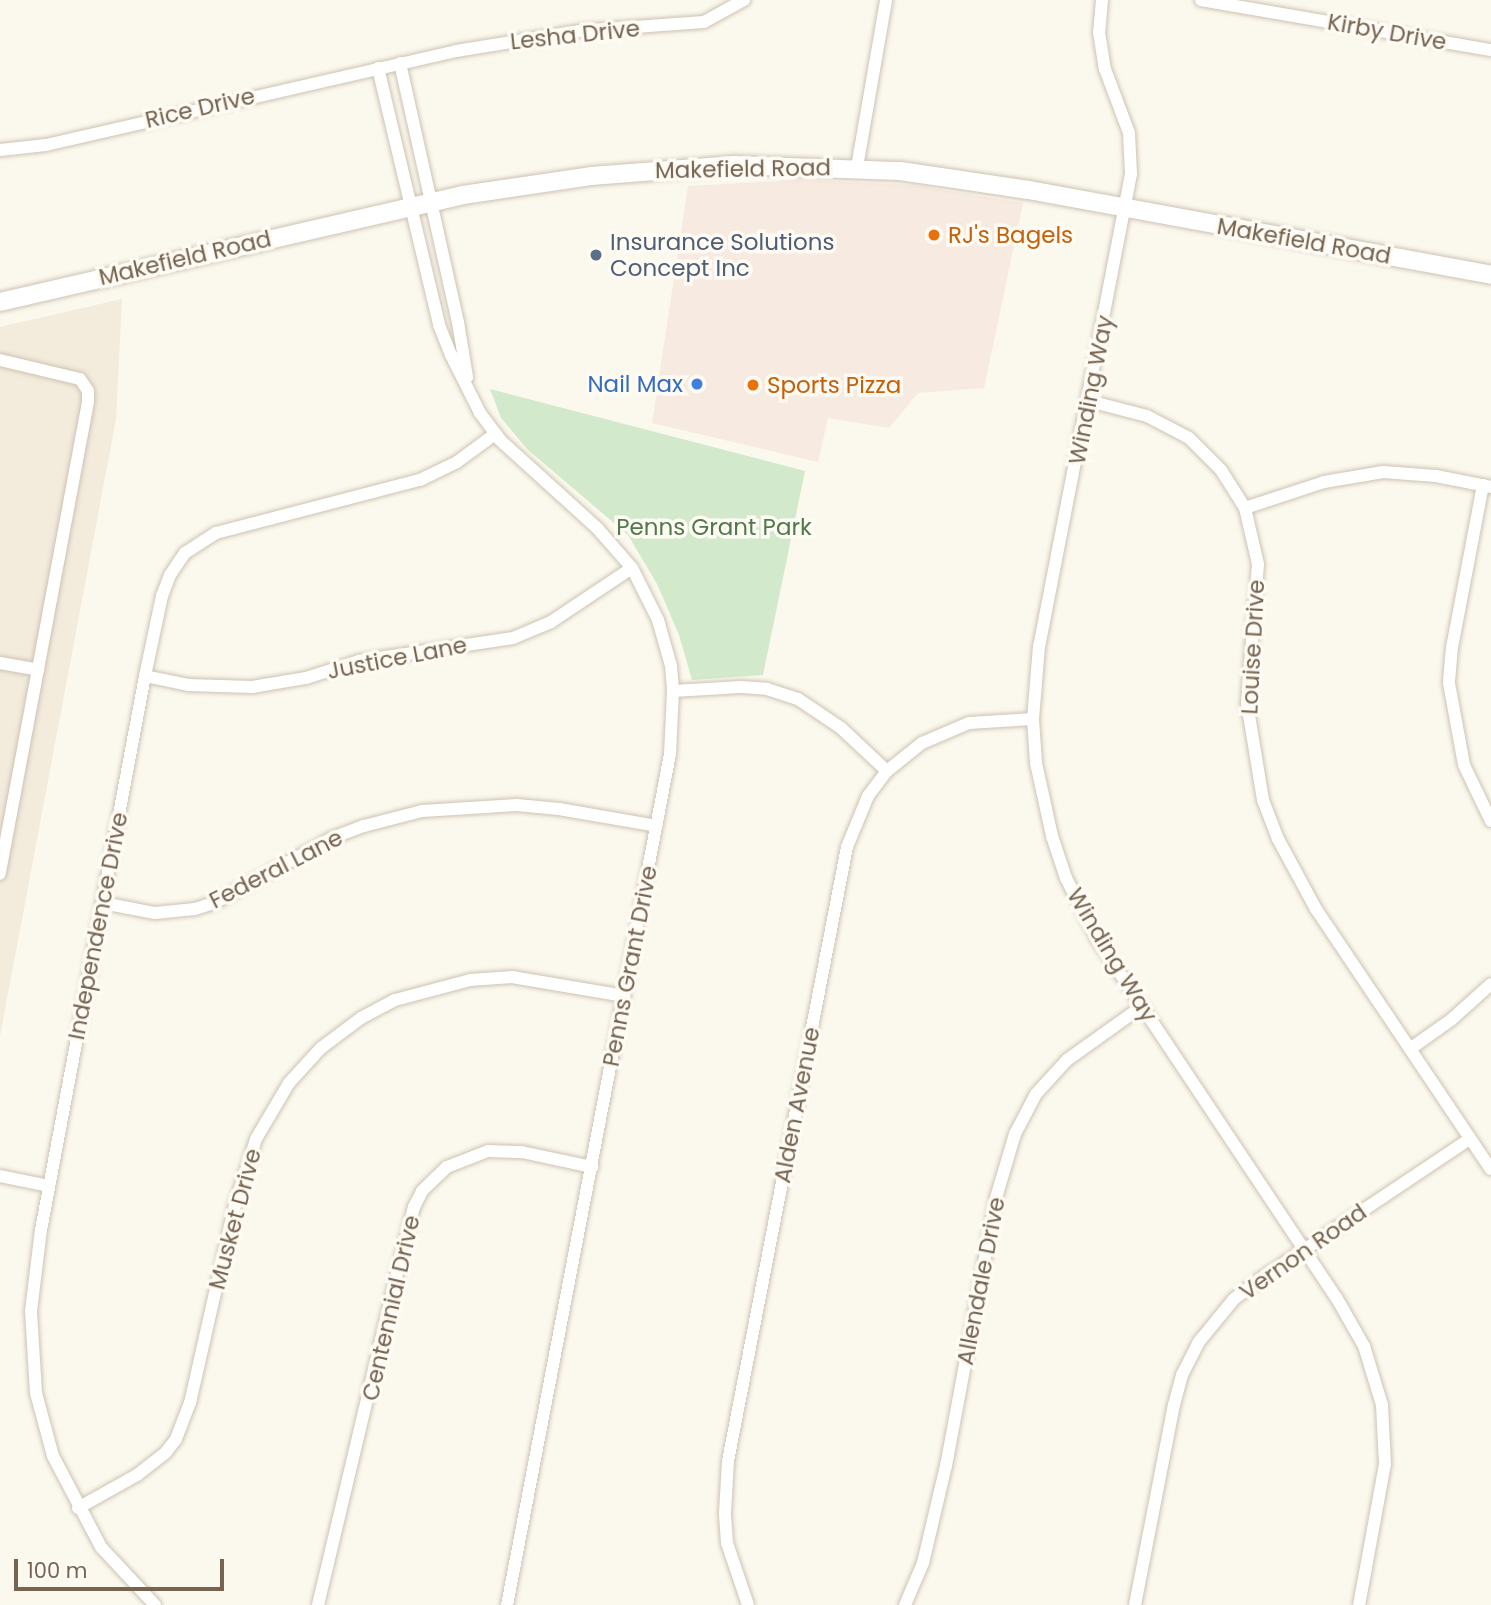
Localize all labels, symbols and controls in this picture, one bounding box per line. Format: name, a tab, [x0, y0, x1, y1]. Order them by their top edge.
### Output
street label: Kirby Drive	[1325, 8, 1449, 56]
street label: Lesha Drive	[509, 14, 641, 56]
street label: Rice Drive	[142, 82, 258, 134]
street label: Makefield Road	[655, 154, 831, 184]
street label: Makefield Road	[1215, 212, 1393, 270]
place label: RJ's Bagels	[948, 221, 1073, 249]
street label: Makefield Road	[96, 225, 274, 291]
marker: RJ's Bagels	[926, 227, 942, 243]
place label: Insurance Solutions Concept Inc	[610, 228, 834, 282]
marker: Insurance Solutions Concept Inc	[588, 247, 604, 263]
street label: Winding Way	[1063, 313, 1119, 467]
place label: Nail Max	[587, 370, 683, 398]
place label: Sports Pizza	[767, 371, 901, 399]
marker: Nail Max	[689, 376, 705, 392]
marker: Sports Pizza	[745, 377, 761, 393]
park label: Penns Grant Park	[616, 513, 812, 541]
street label: Louise Drive	[1236, 579, 1270, 715]
street label: Justice Lane	[325, 631, 469, 685]
street label: Independence Drive	[62, 810, 134, 1042]
street label: Federal Lane	[205, 824, 347, 914]
street label: Penns Grant Drive	[597, 863, 663, 1069]
street label: Winding Way	[1061, 883, 1163, 1027]
street label: Alden Avenue	[768, 1025, 826, 1185]
street label: Musket Drive	[203, 1145, 267, 1293]
street label: Allendale Drive	[951, 1195, 1011, 1367]
street label: Vernon Road	[1234, 1198, 1372, 1306]
street label: Centennial Drive	[356, 1213, 426, 1403]
scale bar	[18, 1546, 228, 1590]
text: 100 m	[27, 1556, 87, 1585]

